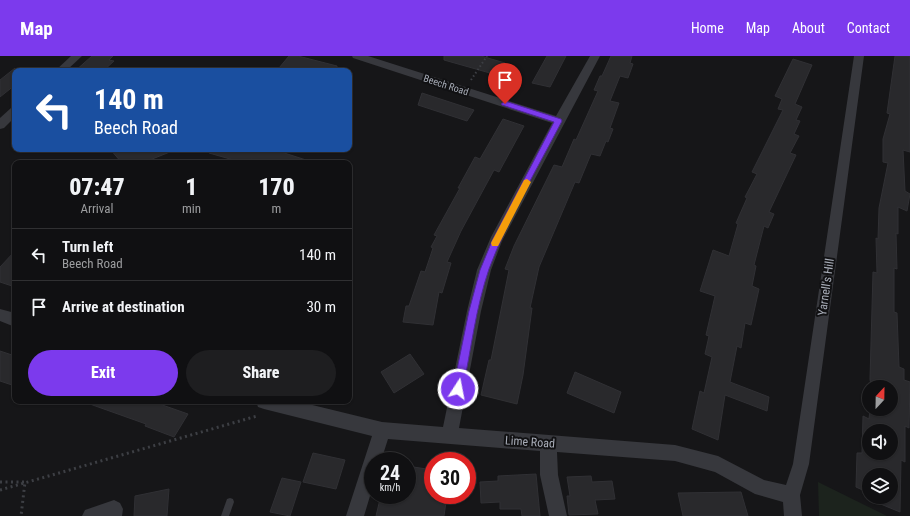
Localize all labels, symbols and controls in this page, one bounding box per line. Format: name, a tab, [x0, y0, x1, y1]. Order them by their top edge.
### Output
text: Map	[20, 17, 53, 40]
text: Home	[691, 20, 724, 36]
text: Map	[746, 20, 770, 36]
text: About	[792, 20, 825, 36]
text: Contact	[847, 20, 890, 36]
pin	[488, 63, 522, 104]
icon: arrive	[494, 69, 516, 91]
street label: Beech Road	[422, 73, 470, 97]
text: 140 m	[94, 83, 164, 116]
icon: left	[28, 84, 80, 136]
text: Beech Road	[94, 117, 178, 138]
text: 07:47	[69, 173, 125, 201]
text: 1	[185, 173, 198, 201]
text: 170	[258, 173, 295, 201]
text: Arrival	[80, 201, 114, 216]
text: min	[182, 201, 201, 216]
text: m	[272, 201, 281, 216]
text: Turn left	[62, 238, 113, 256]
icon: left	[28, 244, 50, 266]
text: 140 m	[299, 246, 336, 264]
text: Beech Road	[62, 256, 123, 271]
street label: Yarnell's Hill	[815, 257, 837, 317]
icon: arrive	[28, 296, 50, 318]
text: Arrive at destination	[62, 298, 185, 316]
text: 30 m	[306, 298, 336, 316]
button: Exit	[28, 350, 178, 396]
button: Share	[186, 350, 336, 396]
position arrow	[437, 368, 479, 410]
north arrow	[862, 380, 898, 416]
map controls	[862, 380, 898, 504]
button: sound	[862, 424, 898, 460]
street label: Lime Road	[505, 433, 555, 451]
speed limit sign: 30	[424, 452, 476, 504]
text: 24	[380, 461, 400, 485]
button: layers	[862, 468, 898, 504]
text: km/h	[380, 482, 400, 493]

